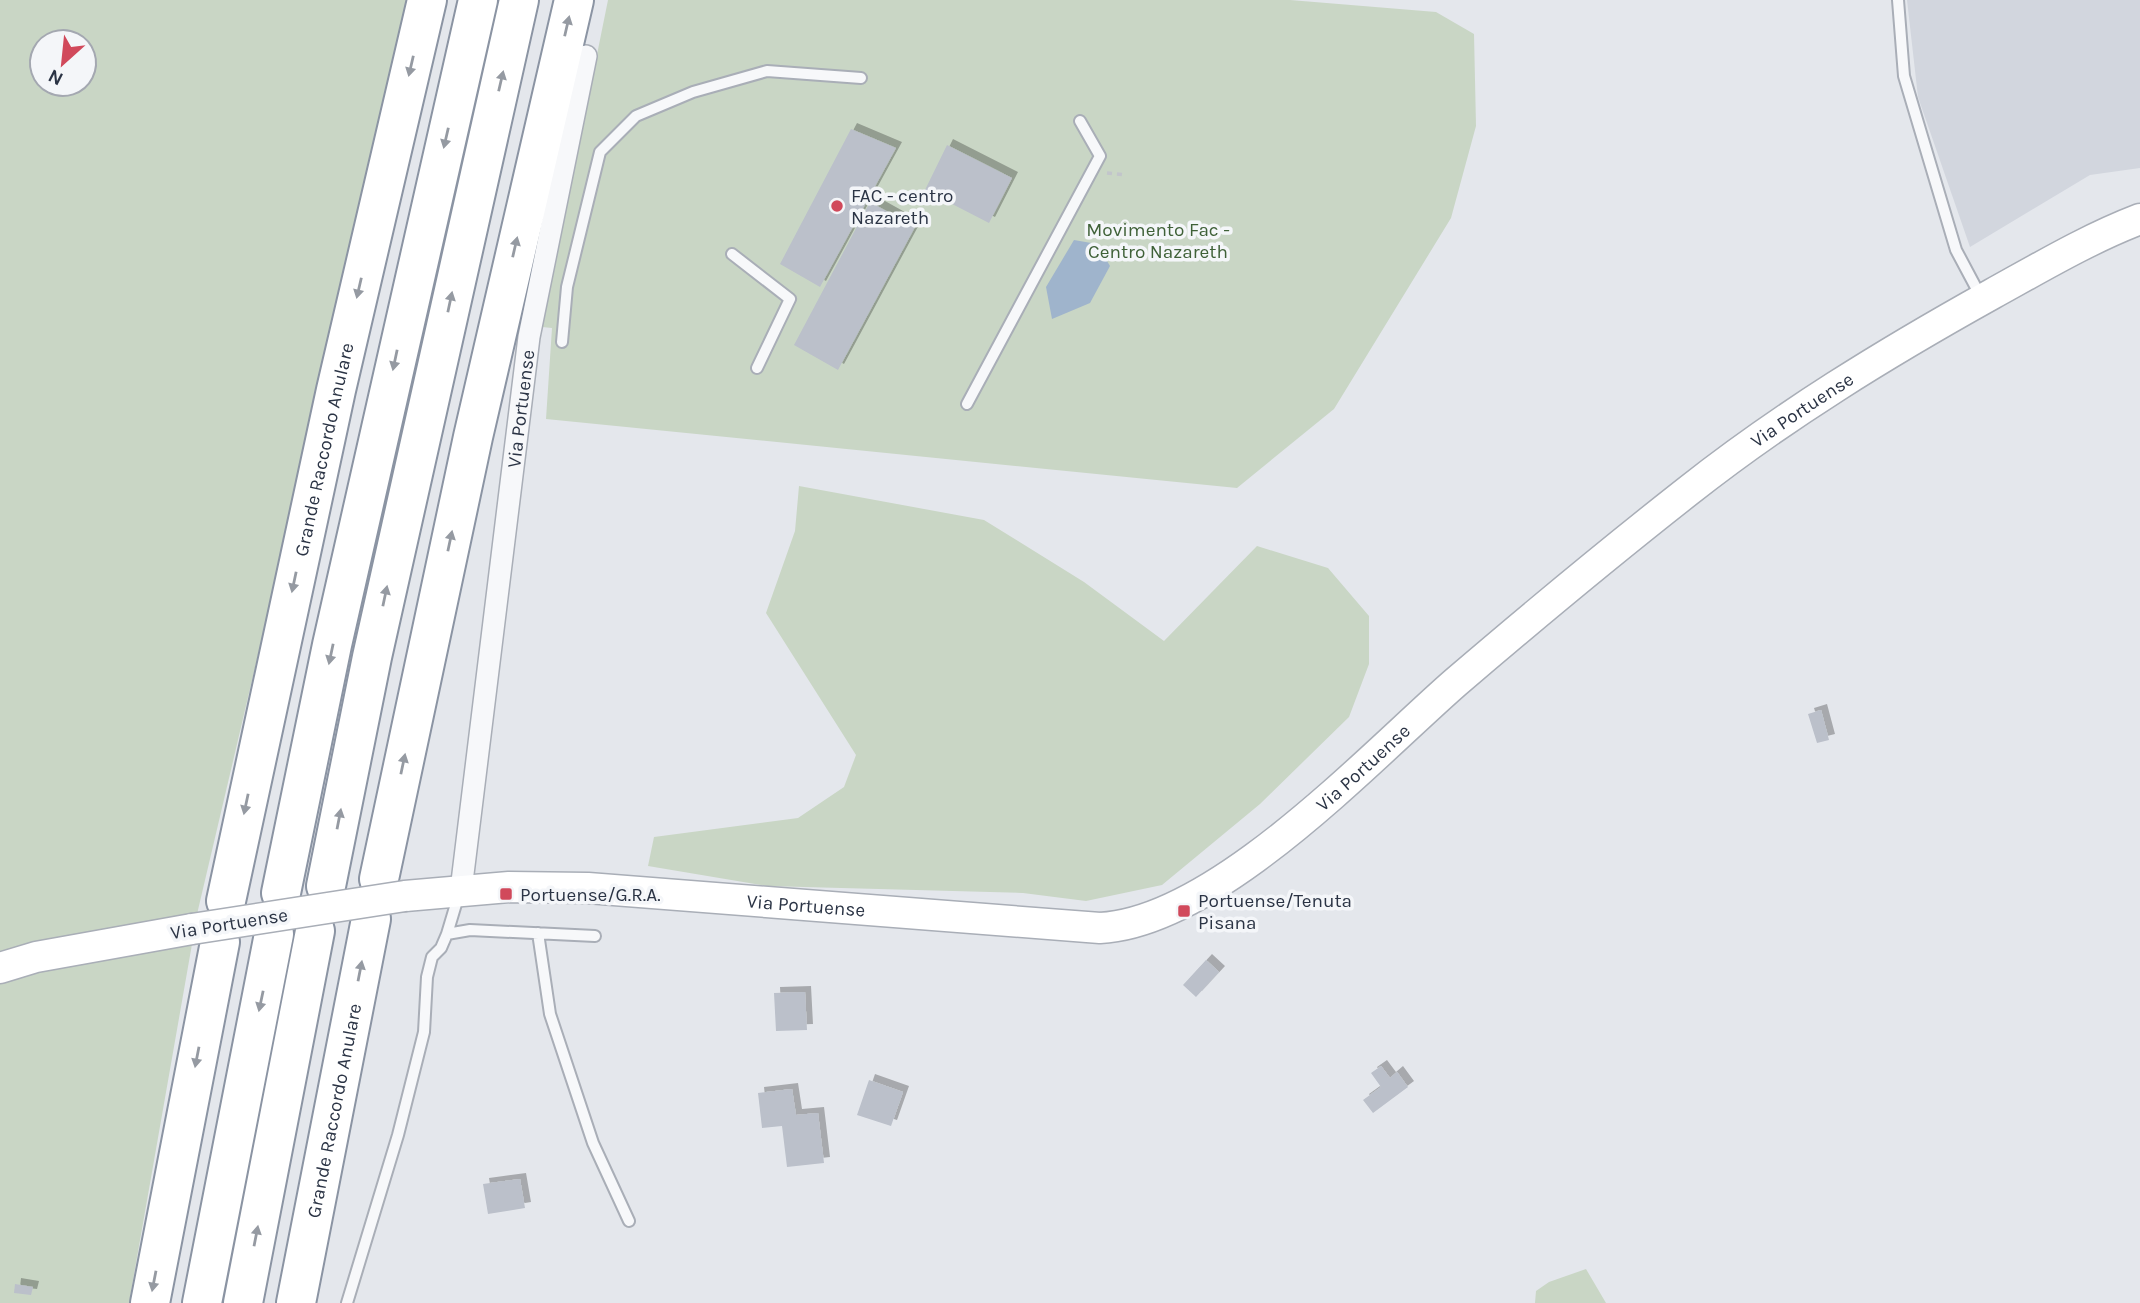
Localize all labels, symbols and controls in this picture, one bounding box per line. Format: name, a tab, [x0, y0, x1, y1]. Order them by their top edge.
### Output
one-way arrow	[562, 15, 573, 37]
north arrow	[28, 28, 98, 98]
one-way arrow	[405, 55, 416, 77]
text: N	[45, 64, 67, 90]
one-way arrow	[496, 69, 507, 91]
one-way arrow	[440, 127, 451, 149]
place label: FAC - centro Nazareth	[851, 185, 954, 229]
marker: FAC - centro Nazareth	[829, 198, 845, 214]
park label: Movimento Fac - Centro Nazareth	[1086, 219, 1230, 263]
one-way arrow	[510, 236, 521, 258]
one-way arrow	[354, 277, 365, 299]
one-way arrow	[445, 291, 456, 313]
street label: Grande Raccordo Anulare	[290, 341, 359, 558]
street label: Via Portuense	[503, 348, 539, 469]
one-way arrow	[390, 349, 401, 371]
street label: Via Portuense	[1747, 368, 1858, 452]
one-way arrow	[445, 530, 456, 552]
one-way arrow	[288, 571, 299, 593]
one-way arrow	[380, 585, 391, 607]
one-way arrow	[325, 643, 336, 665]
street label: Via Portuense	[1312, 720, 1415, 816]
one-way arrow	[397, 753, 408, 775]
one-way arrow	[240, 793, 251, 815]
one-way arrow	[333, 808, 344, 830]
place label: Portuense/G.R.A.	[520, 884, 661, 906]
marker: Portuense/G.R.A.	[498, 886, 514, 902]
street label: Via Portuense	[746, 890, 866, 922]
place label: Portuense/Tenuta Pisana	[1198, 890, 1352, 934]
marker: Portuense/Tenuta Pisana	[1176, 903, 1192, 919]
street label: Via Portuense	[169, 904, 289, 944]
one-way arrow	[355, 960, 366, 982]
one-way arrow	[255, 990, 266, 1012]
street label: Grande Raccordo Anulare	[303, 1002, 366, 1220]
one-way arrow	[191, 1046, 202, 1068]
one-way arrow	[250, 1225, 261, 1247]
one-way arrow	[148, 1270, 159, 1292]

